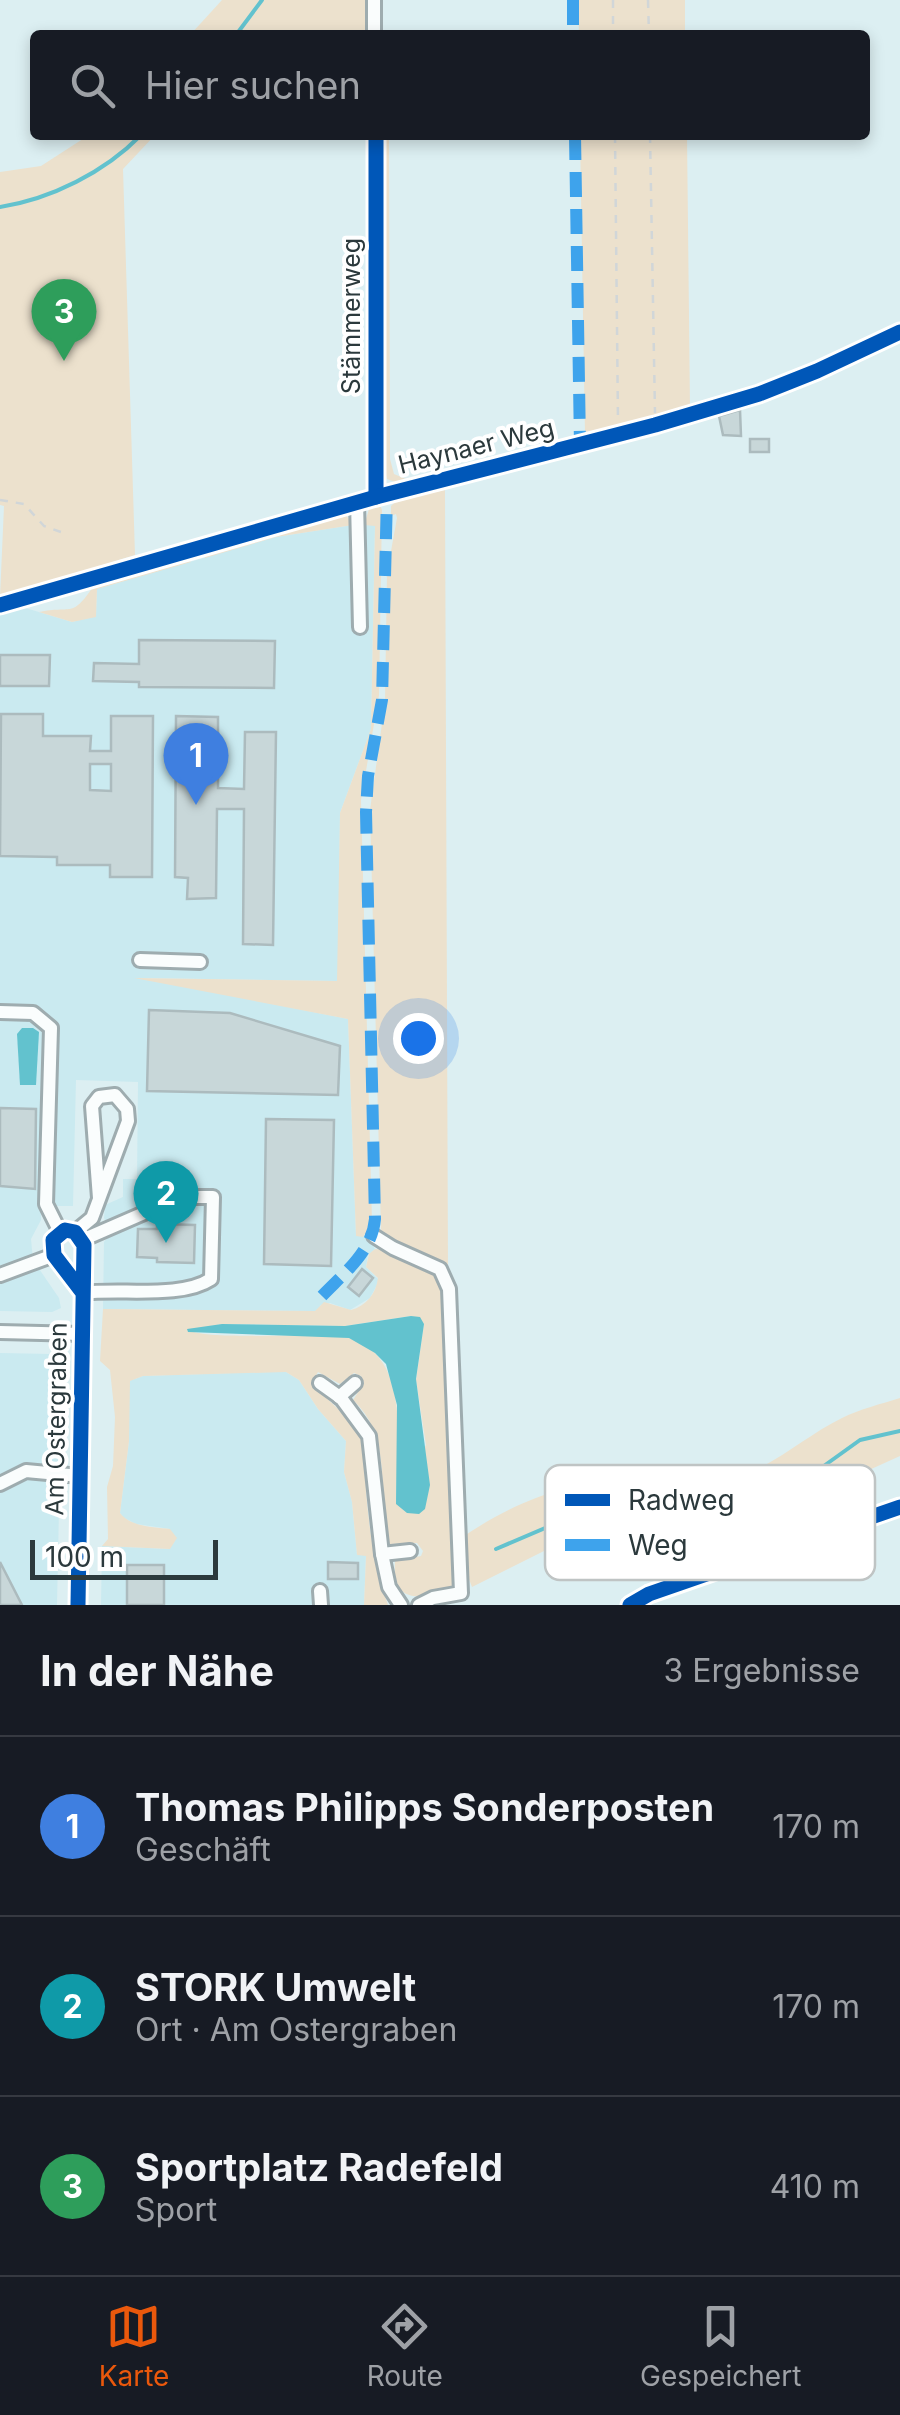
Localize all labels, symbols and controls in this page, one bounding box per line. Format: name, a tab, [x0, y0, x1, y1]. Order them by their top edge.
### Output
search box	[30, 30, 870, 140]
icon: search	[65, 58, 120, 113]
text: Hier suchen	[145, 62, 361, 108]
street label: Stämmerweg	[336, 238, 366, 394]
pin: 3	[32, 278, 96, 361]
street label: Haynaer Weg	[395, 412, 557, 480]
pin: 1	[164, 722, 228, 805]
your location	[393, 1013, 444, 1064]
pin: 2	[134, 1160, 198, 1243]
street label: Am Ostergraben	[39, 1322, 73, 1516]
legend	[545, 1465, 875, 1580]
text: Radweg	[628, 1483, 735, 1517]
text: Weg	[628, 1528, 688, 1562]
scale bar	[30, 1535, 218, 1580]
text: 100 m	[45, 1540, 124, 1574]
text: In der Nähe	[40, 1645, 274, 1696]
text: 3 Ergebnisse	[664, 1651, 860, 1690]
text: Thomas Philipps Sonderposten	[135, 1784, 714, 1830]
text: 1	[66, 1807, 79, 1846]
text: 170 m	[772, 1807, 860, 1846]
text: Geschäft	[135, 1830, 271, 1869]
text: STORK Umwelt	[135, 1964, 416, 2010]
text: 2	[62, 1987, 83, 2026]
text: 170 m	[772, 1987, 860, 2026]
text: Ort · Am Ostergraben	[135, 2010, 457, 2049]
text: Sportplatz Radefeld	[135, 2144, 503, 2190]
text: 3	[62, 2167, 83, 2206]
text: 410 m	[770, 2167, 860, 2206]
text: Sport	[135, 2190, 217, 2229]
tab: Karte	[99, 2299, 169, 2393]
tab: Route	[367, 2299, 443, 2393]
tab: Gespeichert	[640, 2299, 801, 2393]

